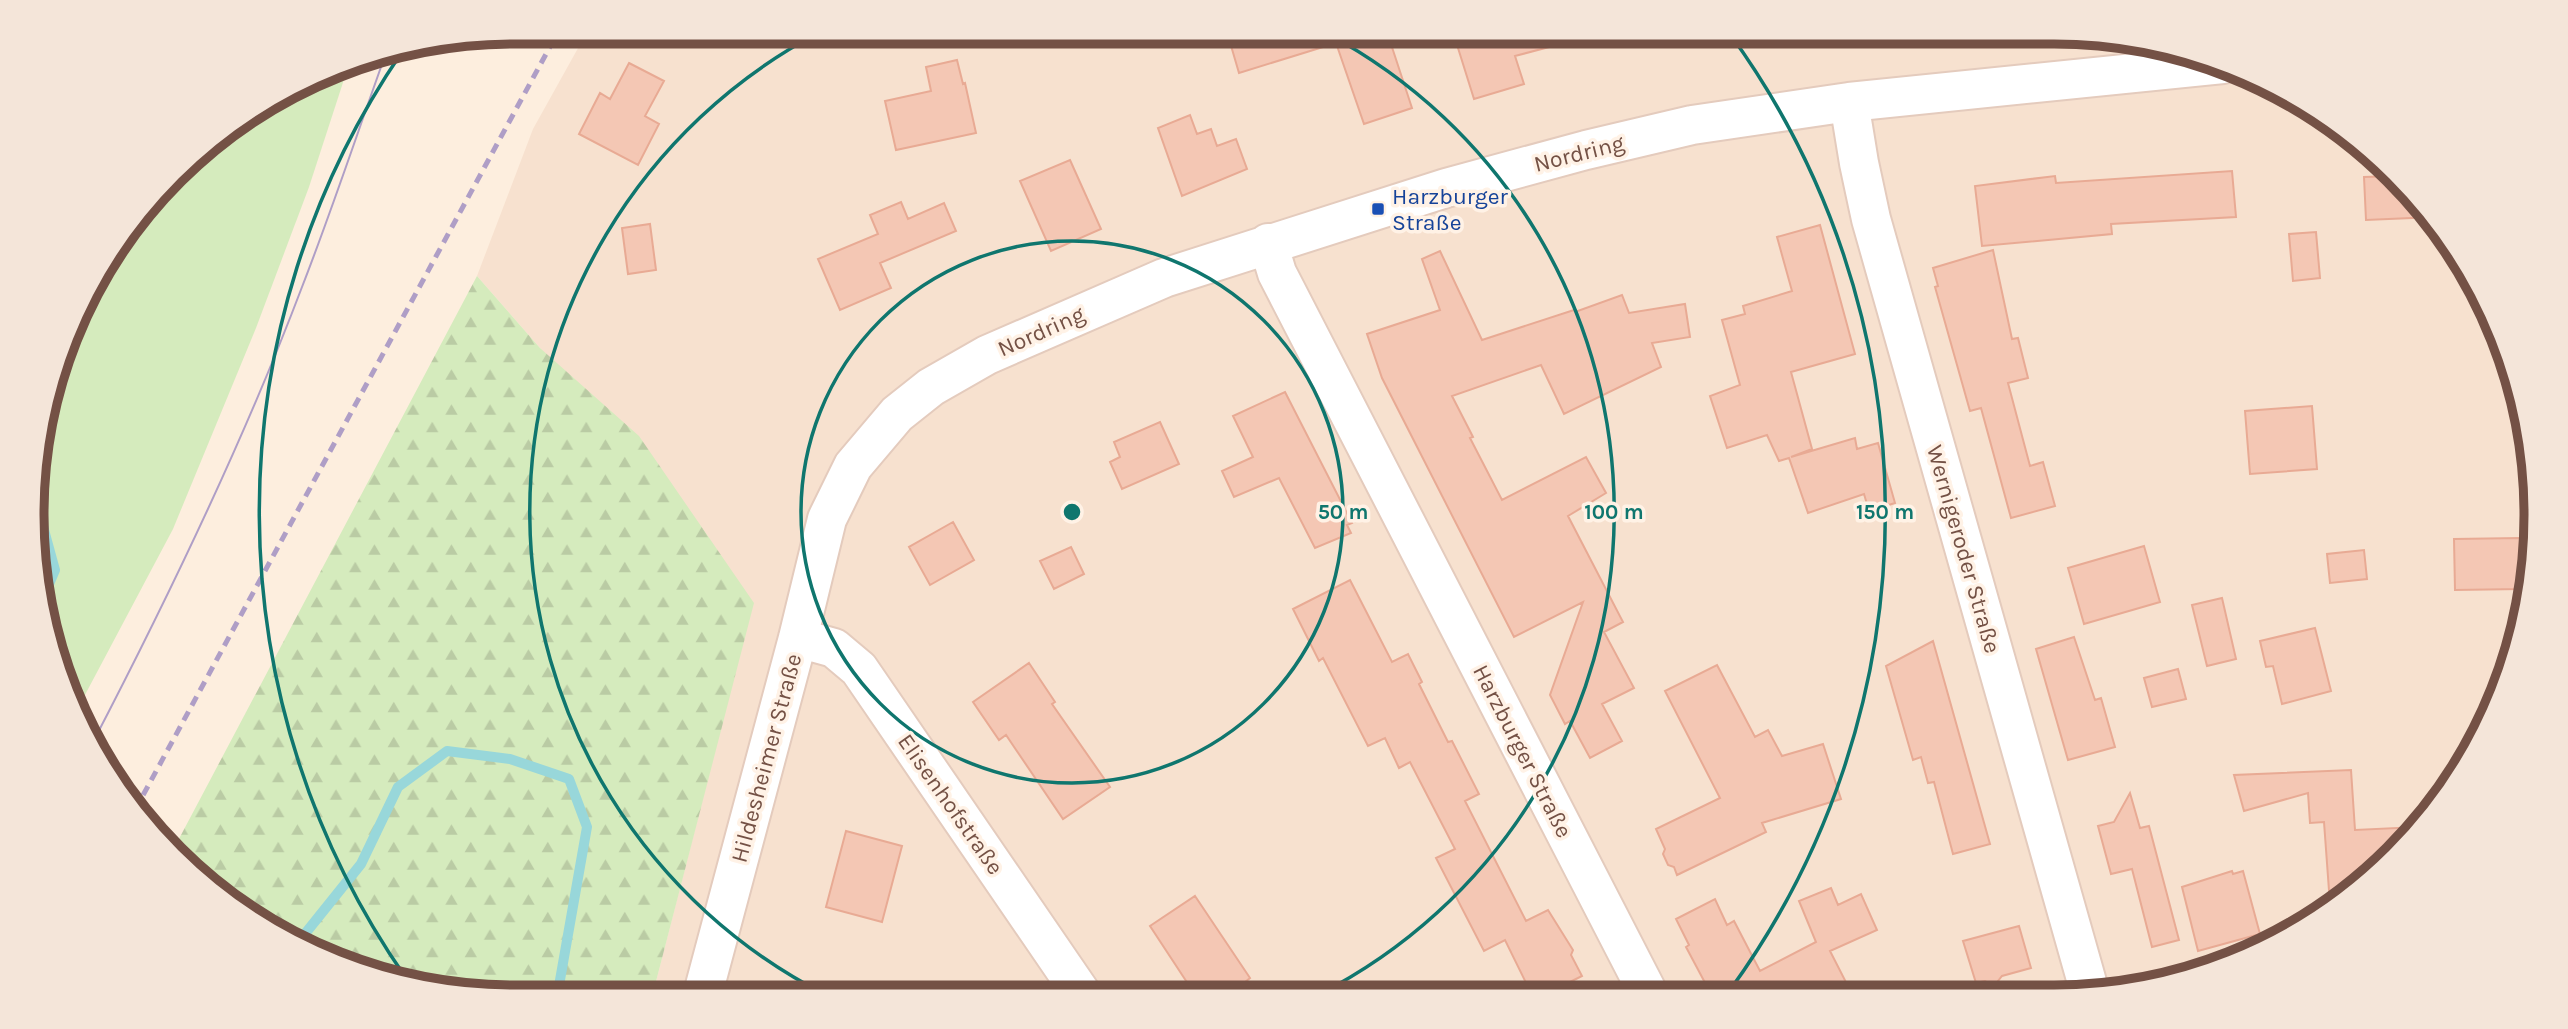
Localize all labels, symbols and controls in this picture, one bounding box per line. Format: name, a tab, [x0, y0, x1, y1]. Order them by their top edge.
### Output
street label: Nordring	[1531, 129, 1627, 178]
place label: Harzburger Straße	[1392, 183, 1509, 236]
marker: Harzburger Straße	[1370, 201, 1386, 217]
street label: Nordring	[994, 300, 1089, 363]
street label: Wernigeroder Straße	[1921, 442, 2006, 656]
centre of rings	[1060, 500, 1084, 524]
text: 50 m	[1318, 500, 1368, 524]
text: 100 m	[1584, 500, 1644, 524]
text: 150 m	[1856, 500, 1914, 524]
street label: Hildesheimer Straße	[726, 651, 807, 866]
street label: Harzburger Straße	[1467, 660, 1578, 842]
street label: Elisenhofstraße	[892, 729, 1009, 880]

